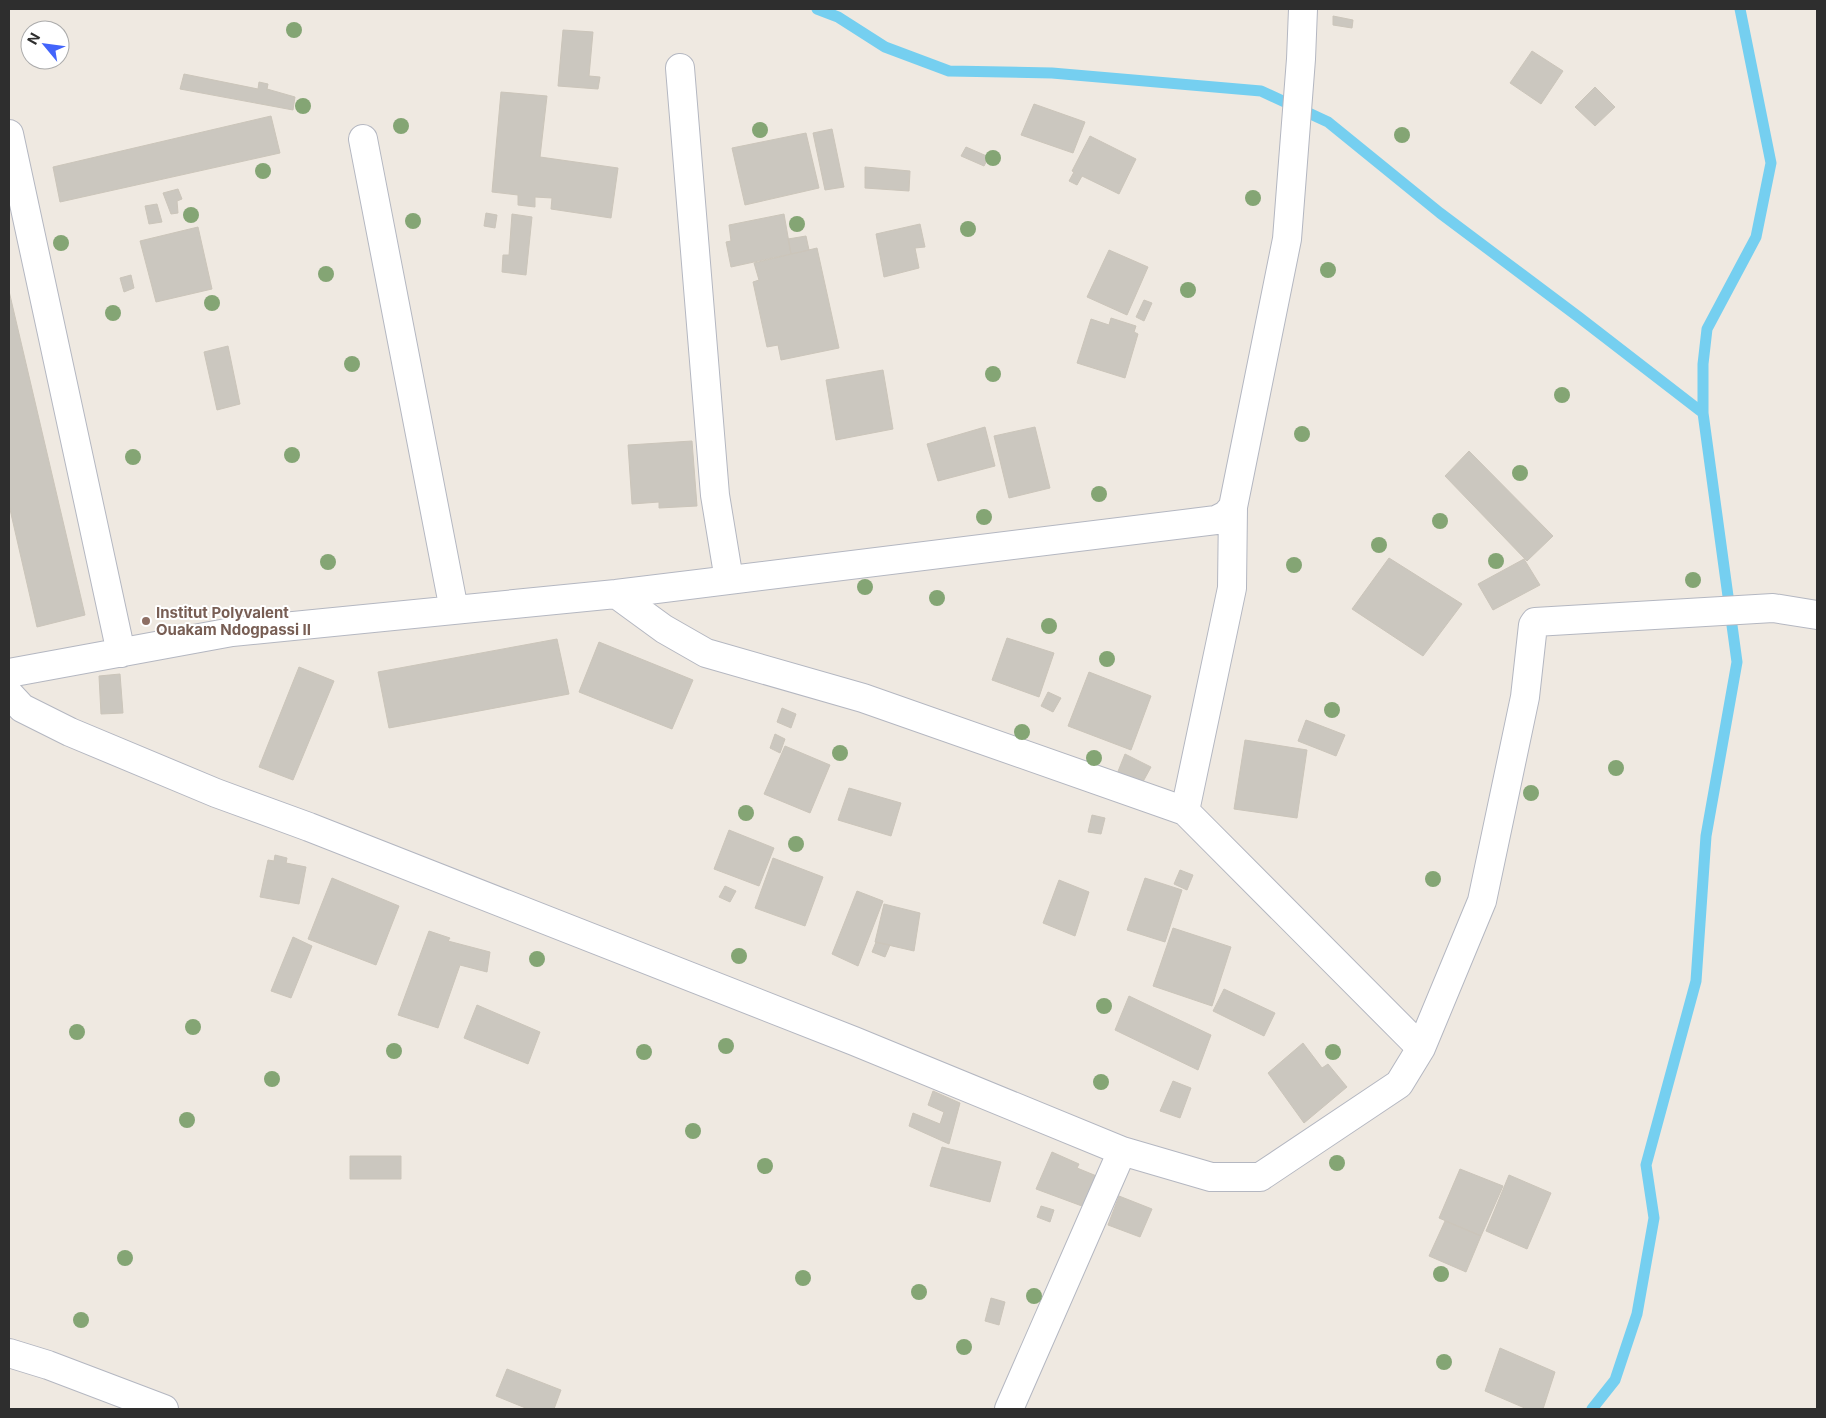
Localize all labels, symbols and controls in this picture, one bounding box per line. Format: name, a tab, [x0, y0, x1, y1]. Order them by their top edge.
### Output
north arrow	[20, 20, 70, 70]
text: N	[23, 30, 43, 47]
place label: Institut Polyvalent Ouakam Ndogpassi II	[156, 603, 311, 639]
marker: Institut Polyvalent Ouakam Ndogpassi II	[140, 615, 152, 627]

